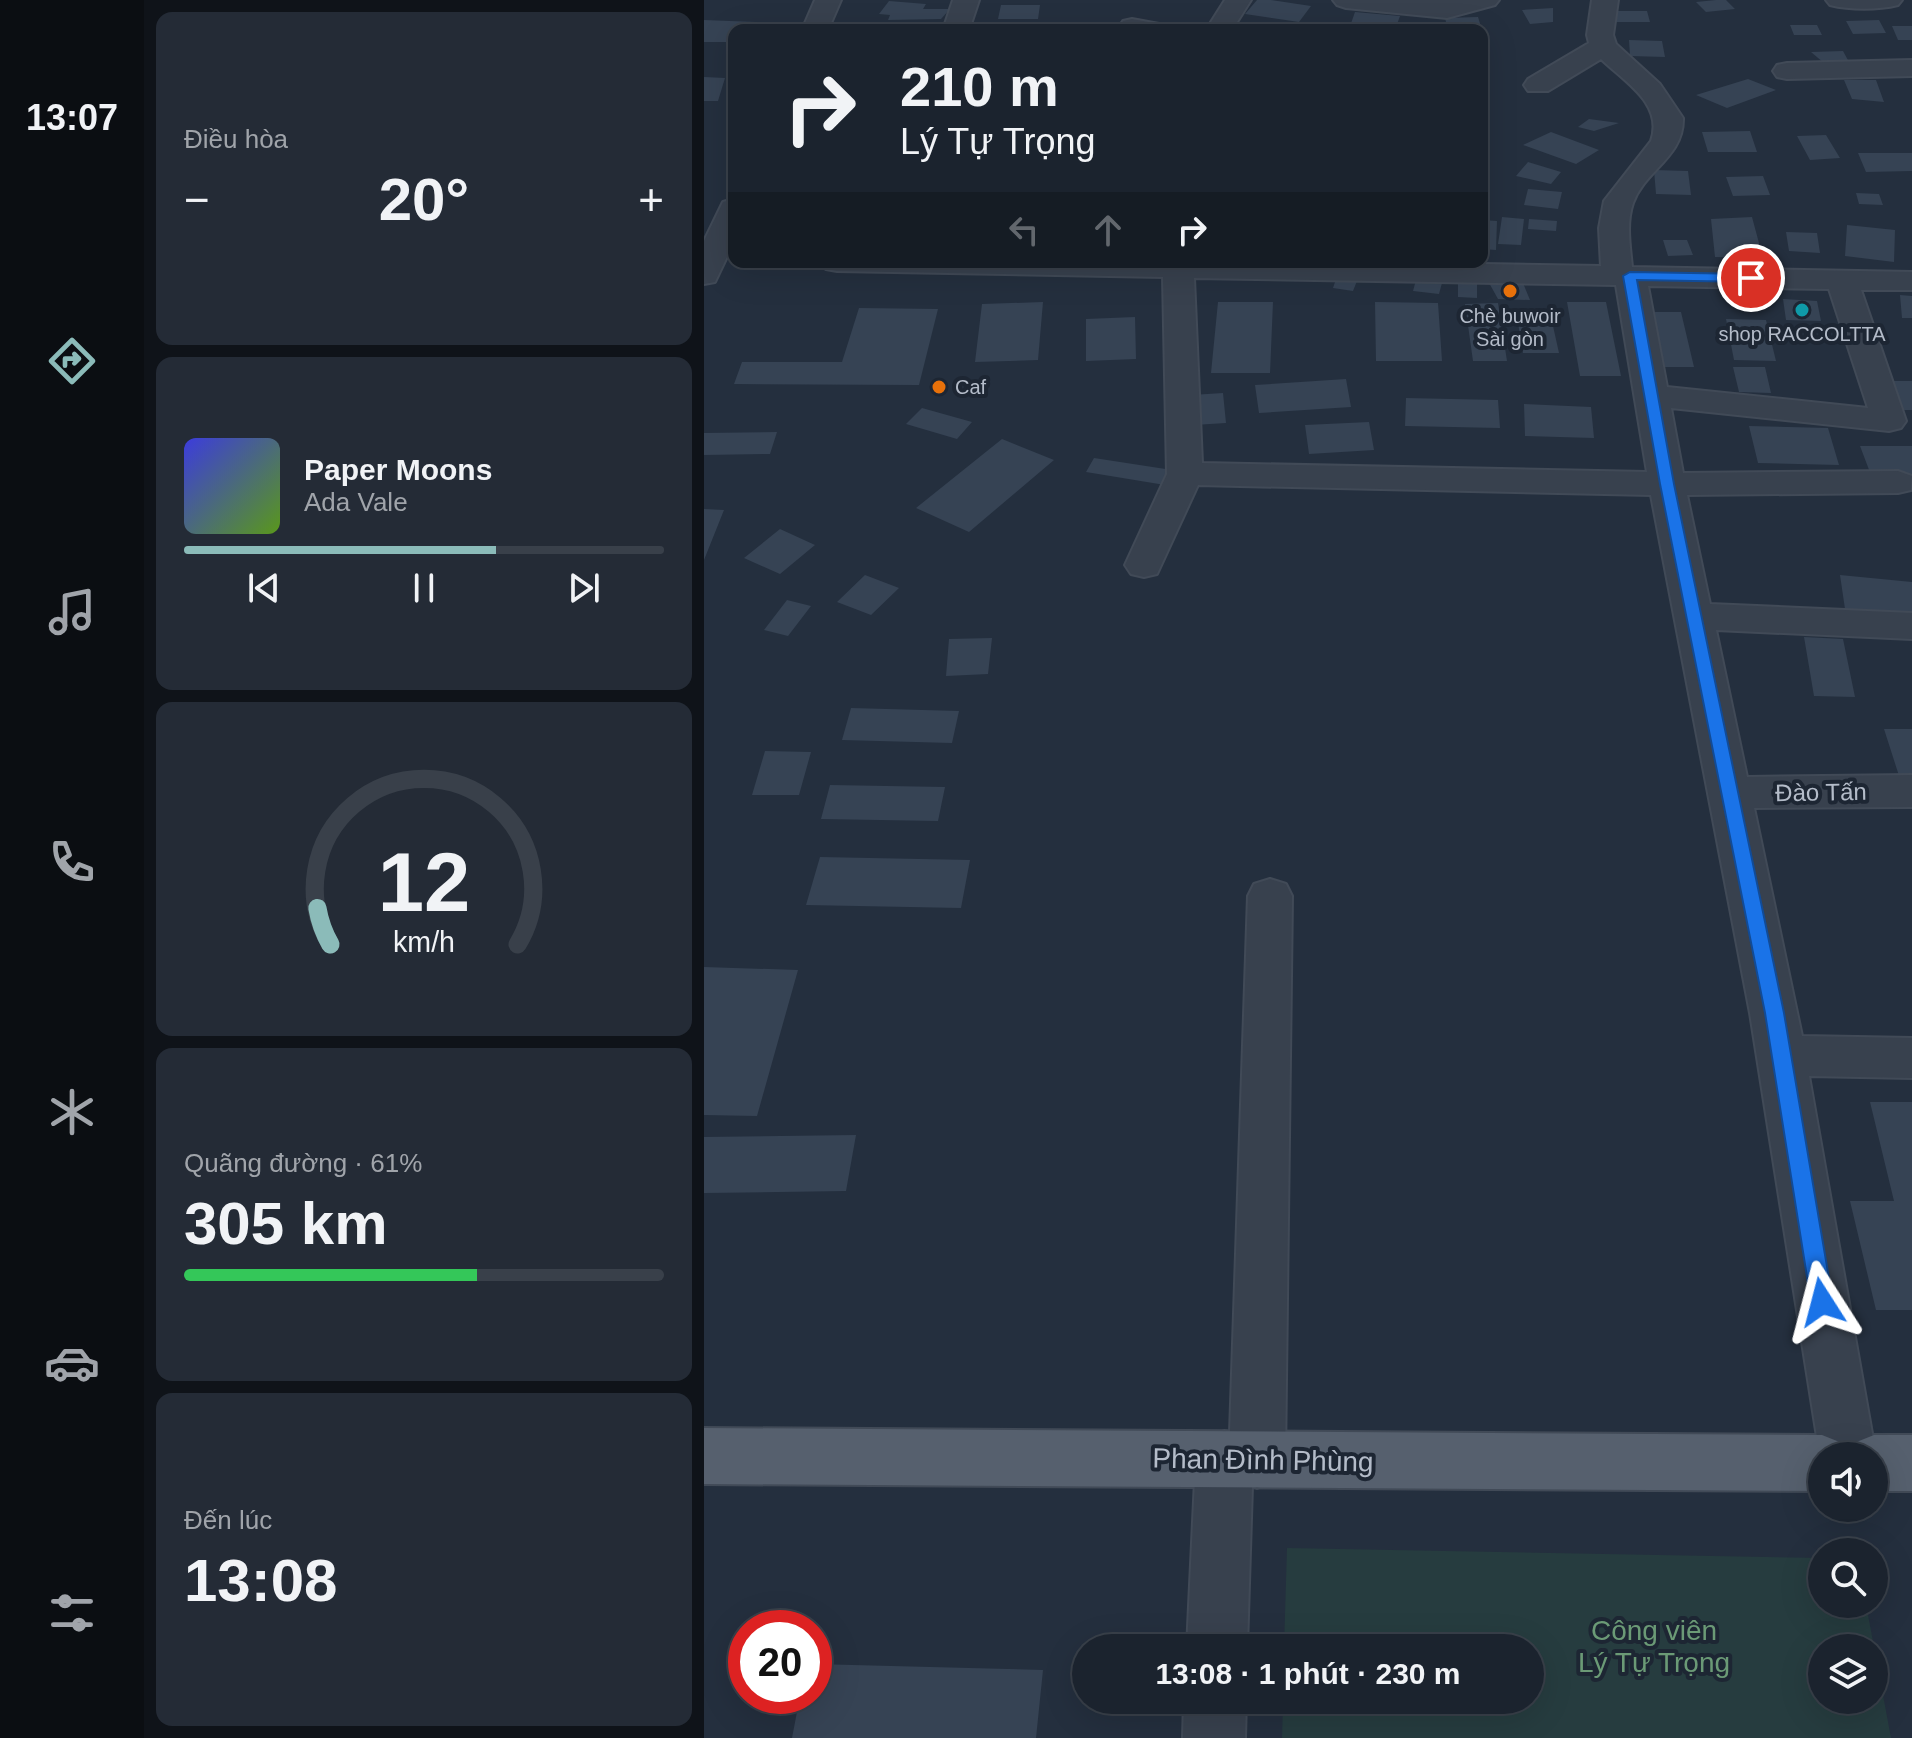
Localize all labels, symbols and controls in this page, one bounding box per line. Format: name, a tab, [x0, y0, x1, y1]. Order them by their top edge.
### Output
text: 210 m	[900, 55, 1059, 118]
icon: right	[768, 56, 872, 160]
text: 13:07	[26, 97, 118, 138]
text: Lý Tự Trọng	[900, 121, 1096, 162]
text: Điều hòa	[184, 124, 288, 154]
text: 20°	[379, 166, 469, 233]
text: −	[184, 175, 210, 224]
text: +	[638, 175, 664, 224]
icon: left	[1002, 208, 1046, 252]
icon: ahead	[1086, 208, 1130, 252]
icon: right	[1170, 208, 1214, 252]
pin	[1717, 244, 1785, 312]
icon: arrive	[1729, 256, 1773, 300]
marker: Chè buwoir Sài gòn	[1501, 282, 1519, 300]
marker: shop RACCOLTTA	[1793, 301, 1811, 319]
place label: Chè buwoir Sài gòn	[1459, 305, 1561, 350]
place label: shop RACCOLTTA	[1718, 323, 1886, 345]
icon: directions	[44, 333, 100, 389]
place label: Caf	[955, 376, 987, 398]
marker: Caf	[930, 378, 948, 396]
text: Paper Moons	[304, 453, 492, 486]
text: Ada Vale	[304, 487, 408, 517]
icon: previous	[242, 566, 286, 610]
icon: pause	[402, 566, 446, 610]
icon: next	[562, 566, 606, 610]
icon: music	[44, 584, 100, 640]
street label: Đào Tấn	[1775, 778, 1867, 806]
icon: phone	[44, 834, 100, 890]
text: 12	[378, 836, 470, 929]
text: km/h	[393, 926, 455, 958]
icon: climate	[44, 1084, 100, 1140]
text: Quãng đường · 61%	[184, 1148, 422, 1178]
text: 305 km	[184, 1190, 388, 1257]
position arrow	[1780, 1260, 1864, 1344]
icon: car	[44, 1335, 100, 1391]
map controls	[1808, 1442, 1888, 1714]
button: sound	[1808, 1442, 1888, 1522]
street label: Phan Đình Phùng	[1152, 1443, 1374, 1477]
text: Đến lúc	[184, 1505, 272, 1535]
button: search	[1808, 1538, 1888, 1618]
text: 13:08	[184, 1547, 337, 1614]
icon: filters	[44, 1585, 100, 1641]
speed limit sign: 20	[728, 1610, 832, 1714]
park label: Công viên Lý Tự Trọng	[1578, 1615, 1730, 1678]
button: layers	[1808, 1634, 1888, 1714]
text: 13:08 · 1 phút · 230 m	[1155, 1657, 1461, 1690]

